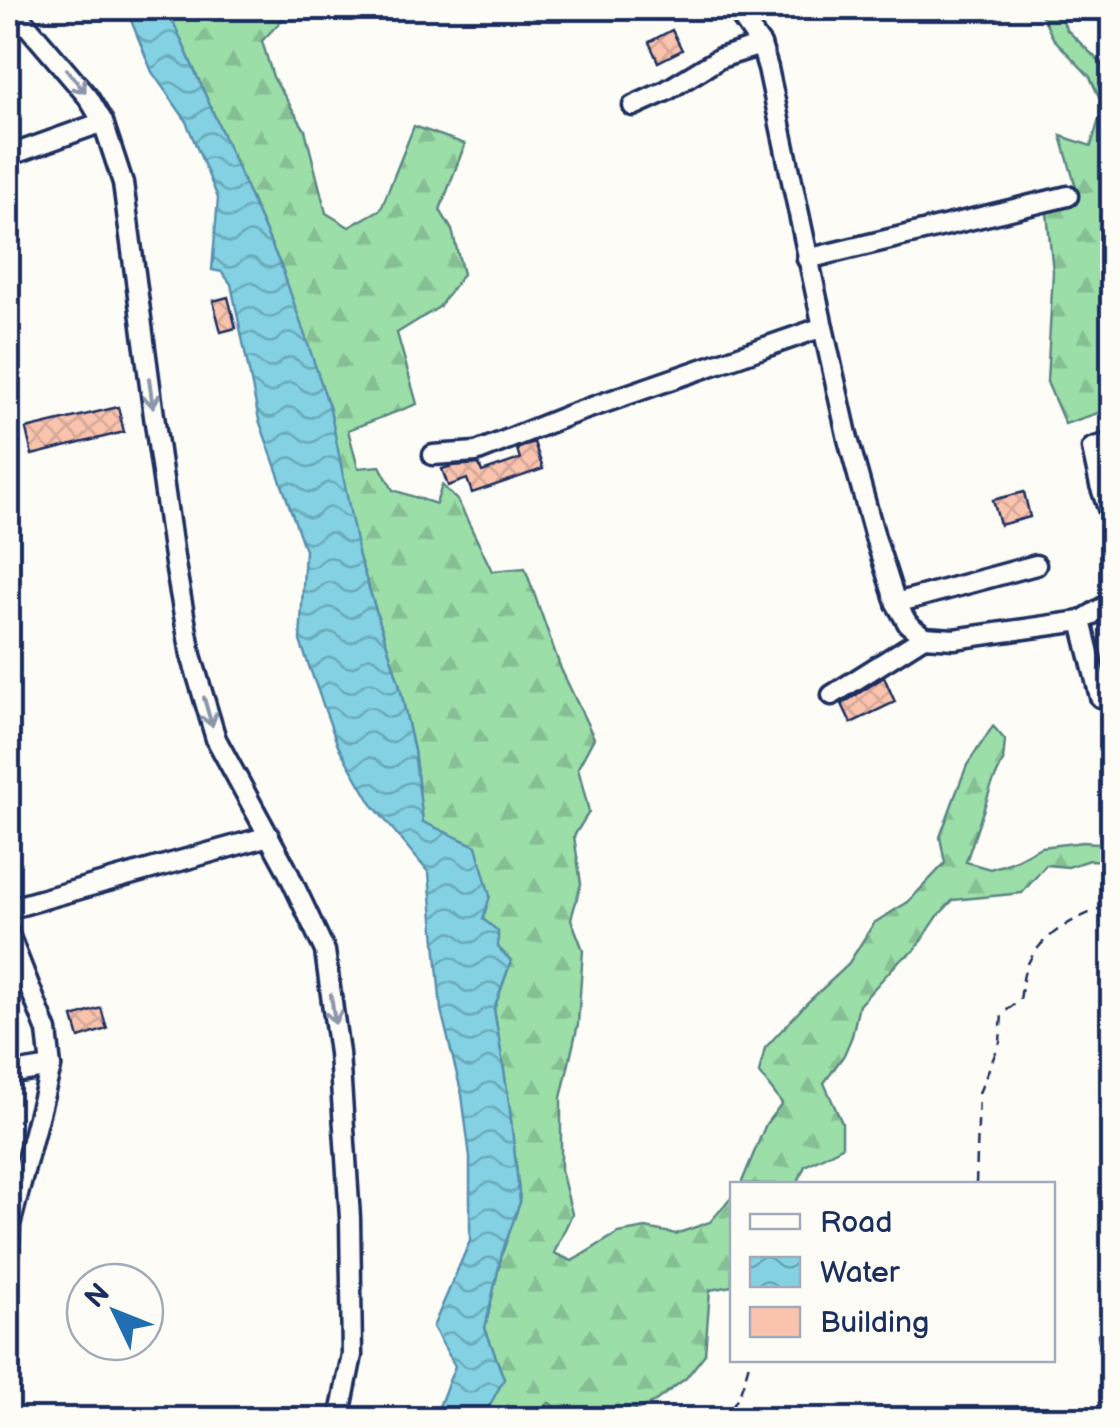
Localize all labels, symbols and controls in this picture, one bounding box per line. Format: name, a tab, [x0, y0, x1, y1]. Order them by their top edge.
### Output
one-way arrow	[65, 68, 87, 94]
one-way arrow	[142, 376, 160, 409]
one-way arrow	[200, 696, 218, 728]
one-way arrow	[324, 993, 342, 1025]
legend	[730, 1182, 1055, 1362]
text: Road	[820, 1205, 893, 1241]
text: Water	[820, 1255, 901, 1291]
north arrow	[65, 1262, 165, 1362]
text: N	[79, 1277, 117, 1315]
text: Building	[820, 1305, 929, 1341]

